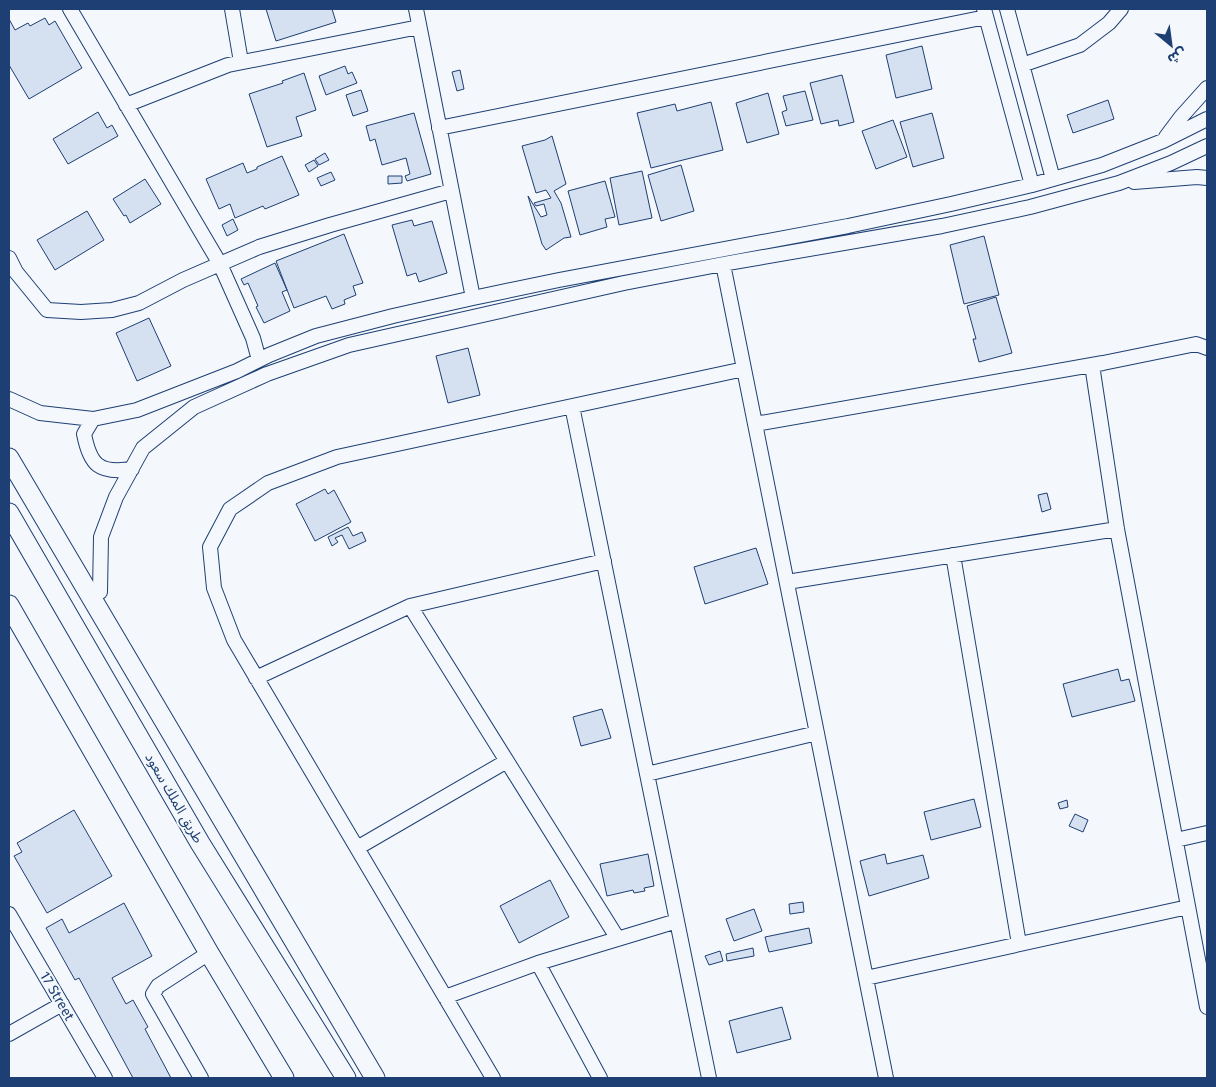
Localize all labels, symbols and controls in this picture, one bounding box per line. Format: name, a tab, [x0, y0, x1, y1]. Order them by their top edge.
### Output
north arrow	[1146, 20, 1196, 70]
text: ش	[1165, 44, 1190, 68]
street label: طريق الملك سعود	[140, 750, 207, 847]
street label: 17 Street	[36, 968, 78, 1024]

